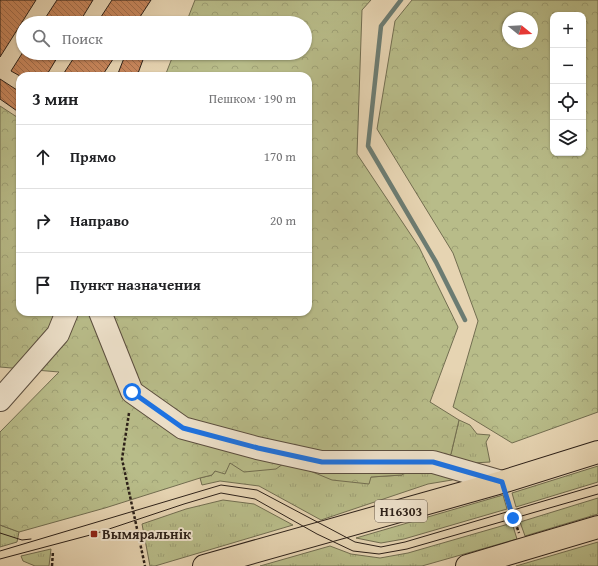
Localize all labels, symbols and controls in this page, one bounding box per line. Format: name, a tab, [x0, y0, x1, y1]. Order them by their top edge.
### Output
north arrow	[502, 12, 538, 48]
map controls	[550, 12, 586, 156]
button: +	[550, 12, 586, 48]
search box	[16, 16, 312, 60]
icon: search	[30, 27, 52, 49]
text: Поиск	[62, 28, 103, 49]
button: −	[550, 48, 586, 84]
button: locate	[550, 84, 586, 120]
text: 3 мин	[32, 86, 78, 111]
text: Пешком · 190 m	[209, 89, 296, 108]
button: layers	[550, 120, 586, 156]
icon: ahead	[32, 146, 54, 168]
text: Прямо	[70, 146, 116, 167]
text: 170 m	[264, 147, 296, 166]
icon: right	[32, 210, 54, 232]
text: Направо	[70, 210, 129, 231]
text: 20 m	[270, 211, 296, 230]
icon: arrive	[32, 274, 54, 296]
text: Пункт назначения	[70, 274, 201, 295]
route start	[123, 383, 141, 401]
road number: Н16303	[375, 500, 427, 522]
route end	[504, 509, 522, 527]
place label: Вымяральнік	[102, 524, 192, 544]
marker: Вымяральнік	[89, 529, 99, 539]

